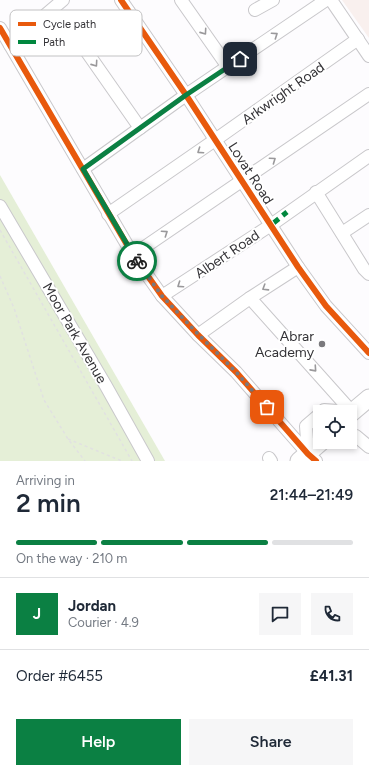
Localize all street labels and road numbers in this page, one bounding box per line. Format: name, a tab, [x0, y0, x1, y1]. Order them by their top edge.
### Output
street label: Arkwright Road	[239, 59, 328, 128]
street label: Lovat Road	[224, 139, 277, 207]
street label: Albert Road	[192, 227, 263, 282]
street label: Moor Park Avenue	[39, 280, 111, 387]

